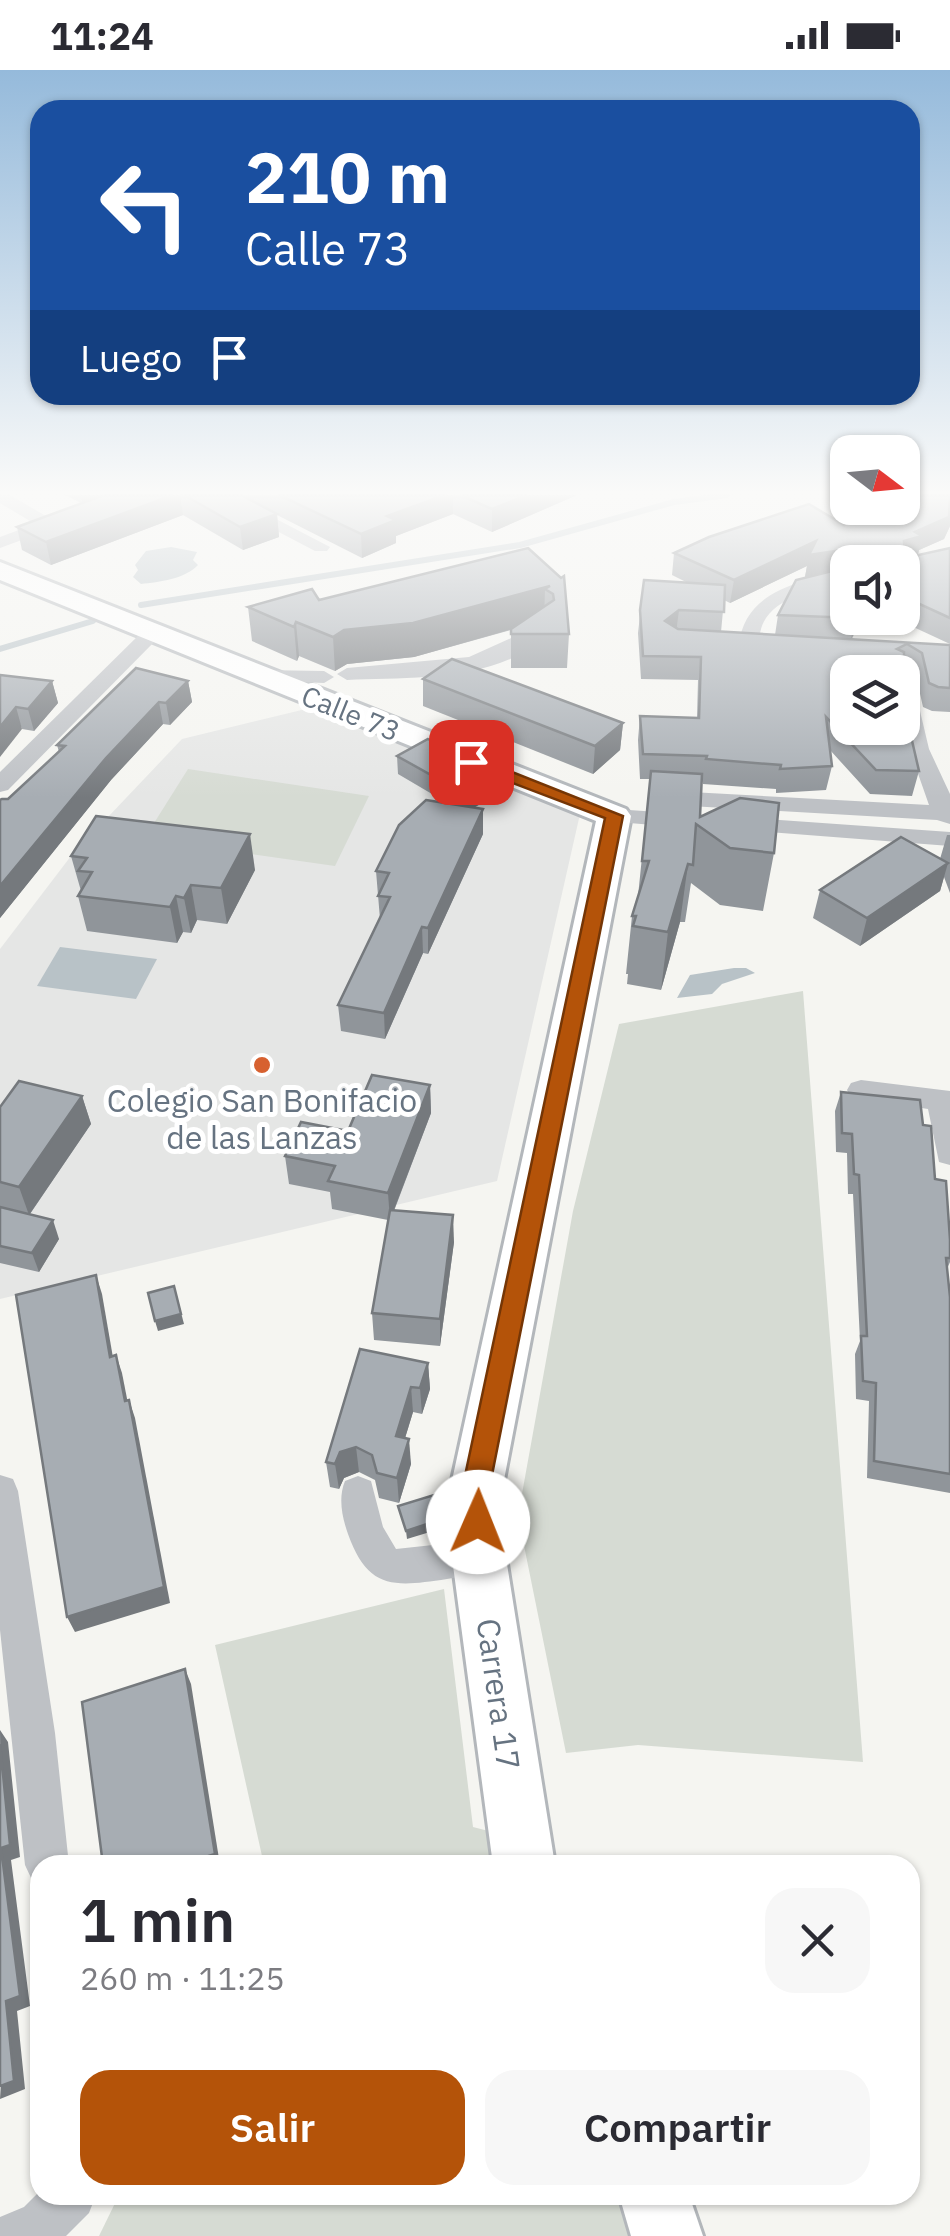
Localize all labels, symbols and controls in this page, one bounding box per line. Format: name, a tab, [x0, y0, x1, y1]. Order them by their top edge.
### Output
text: 11:24	[50, 11, 154, 60]
text: 210 m	[245, 131, 450, 222]
icon: left	[80, 140, 210, 270]
text: Calle 73	[245, 219, 411, 277]
icon: arrive	[202, 330, 257, 385]
text: Luego	[80, 333, 182, 382]
north arrow	[830, 435, 920, 525]
map controls	[830, 435, 920, 745]
button: sound	[830, 545, 920, 635]
button: layers	[830, 655, 920, 745]
street label: Calle 73	[296, 677, 406, 749]
pin	[429, 720, 514, 805]
icon: arrive	[444, 735, 499, 790]
marker: Colegio San Bonifacio de las Lanzas	[251, 1054, 273, 1076]
place label: Colegio San Bonifacio de las Lanzas	[107, 1079, 417, 1158]
position arrow	[426, 1470, 530, 1574]
street label: Carrera 17	[468, 1616, 530, 1772]
text: 1 min	[80, 1880, 235, 1959]
button: close	[765, 1888, 870, 1993]
text: 260 m · 11:25	[80, 1957, 285, 1999]
button: Salir	[80, 2070, 465, 2185]
button: Compartir	[485, 2070, 870, 2185]

